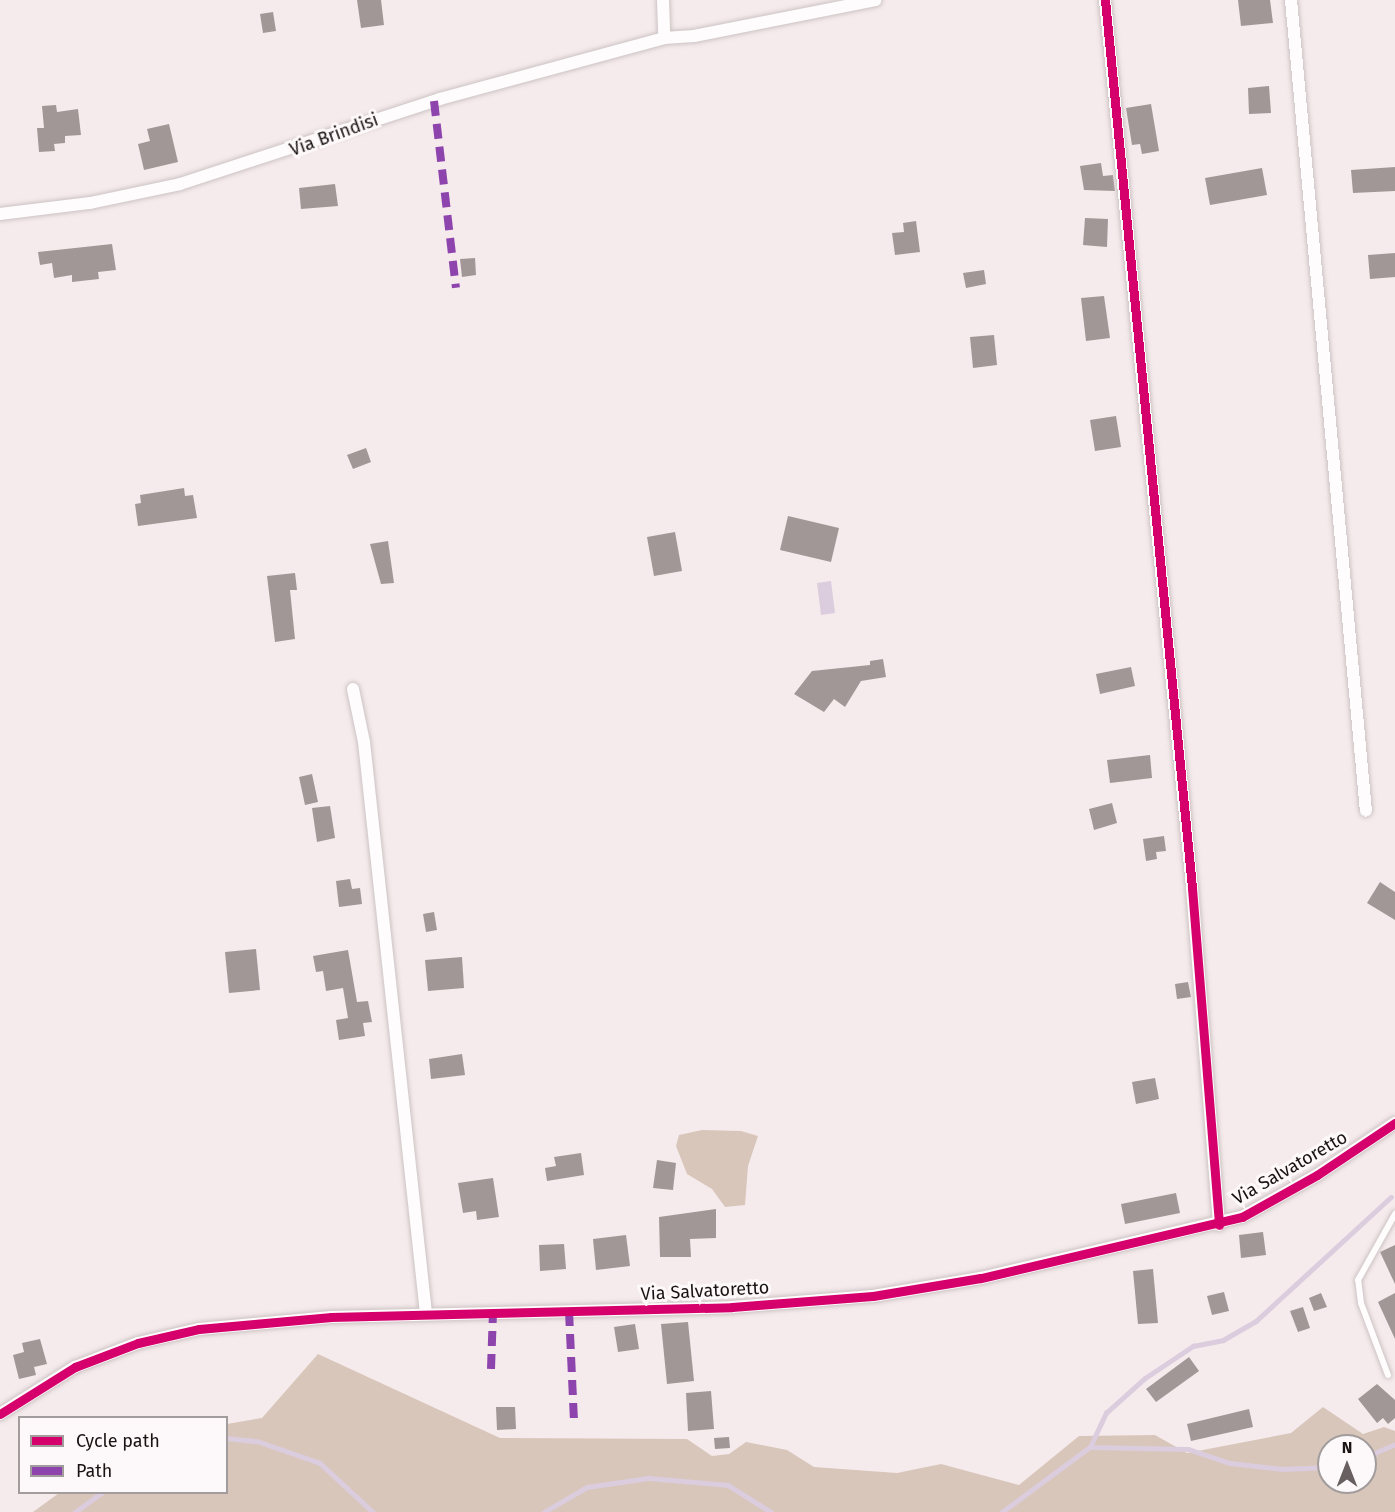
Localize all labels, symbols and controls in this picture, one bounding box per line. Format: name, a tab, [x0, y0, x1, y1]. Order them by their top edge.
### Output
street label: Via Brindisi	[287, 109, 381, 161]
street label: Via Salvatoretto	[1229, 1126, 1351, 1210]
street label: Via Salvatoretto	[640, 1277, 770, 1305]
legend	[18, 1416, 228, 1494]
text: Cycle path	[76, 1430, 160, 1452]
north arrow	[1317, 1434, 1377, 1494]
text: N	[1342, 1438, 1352, 1457]
text: Path	[76, 1460, 112, 1482]

